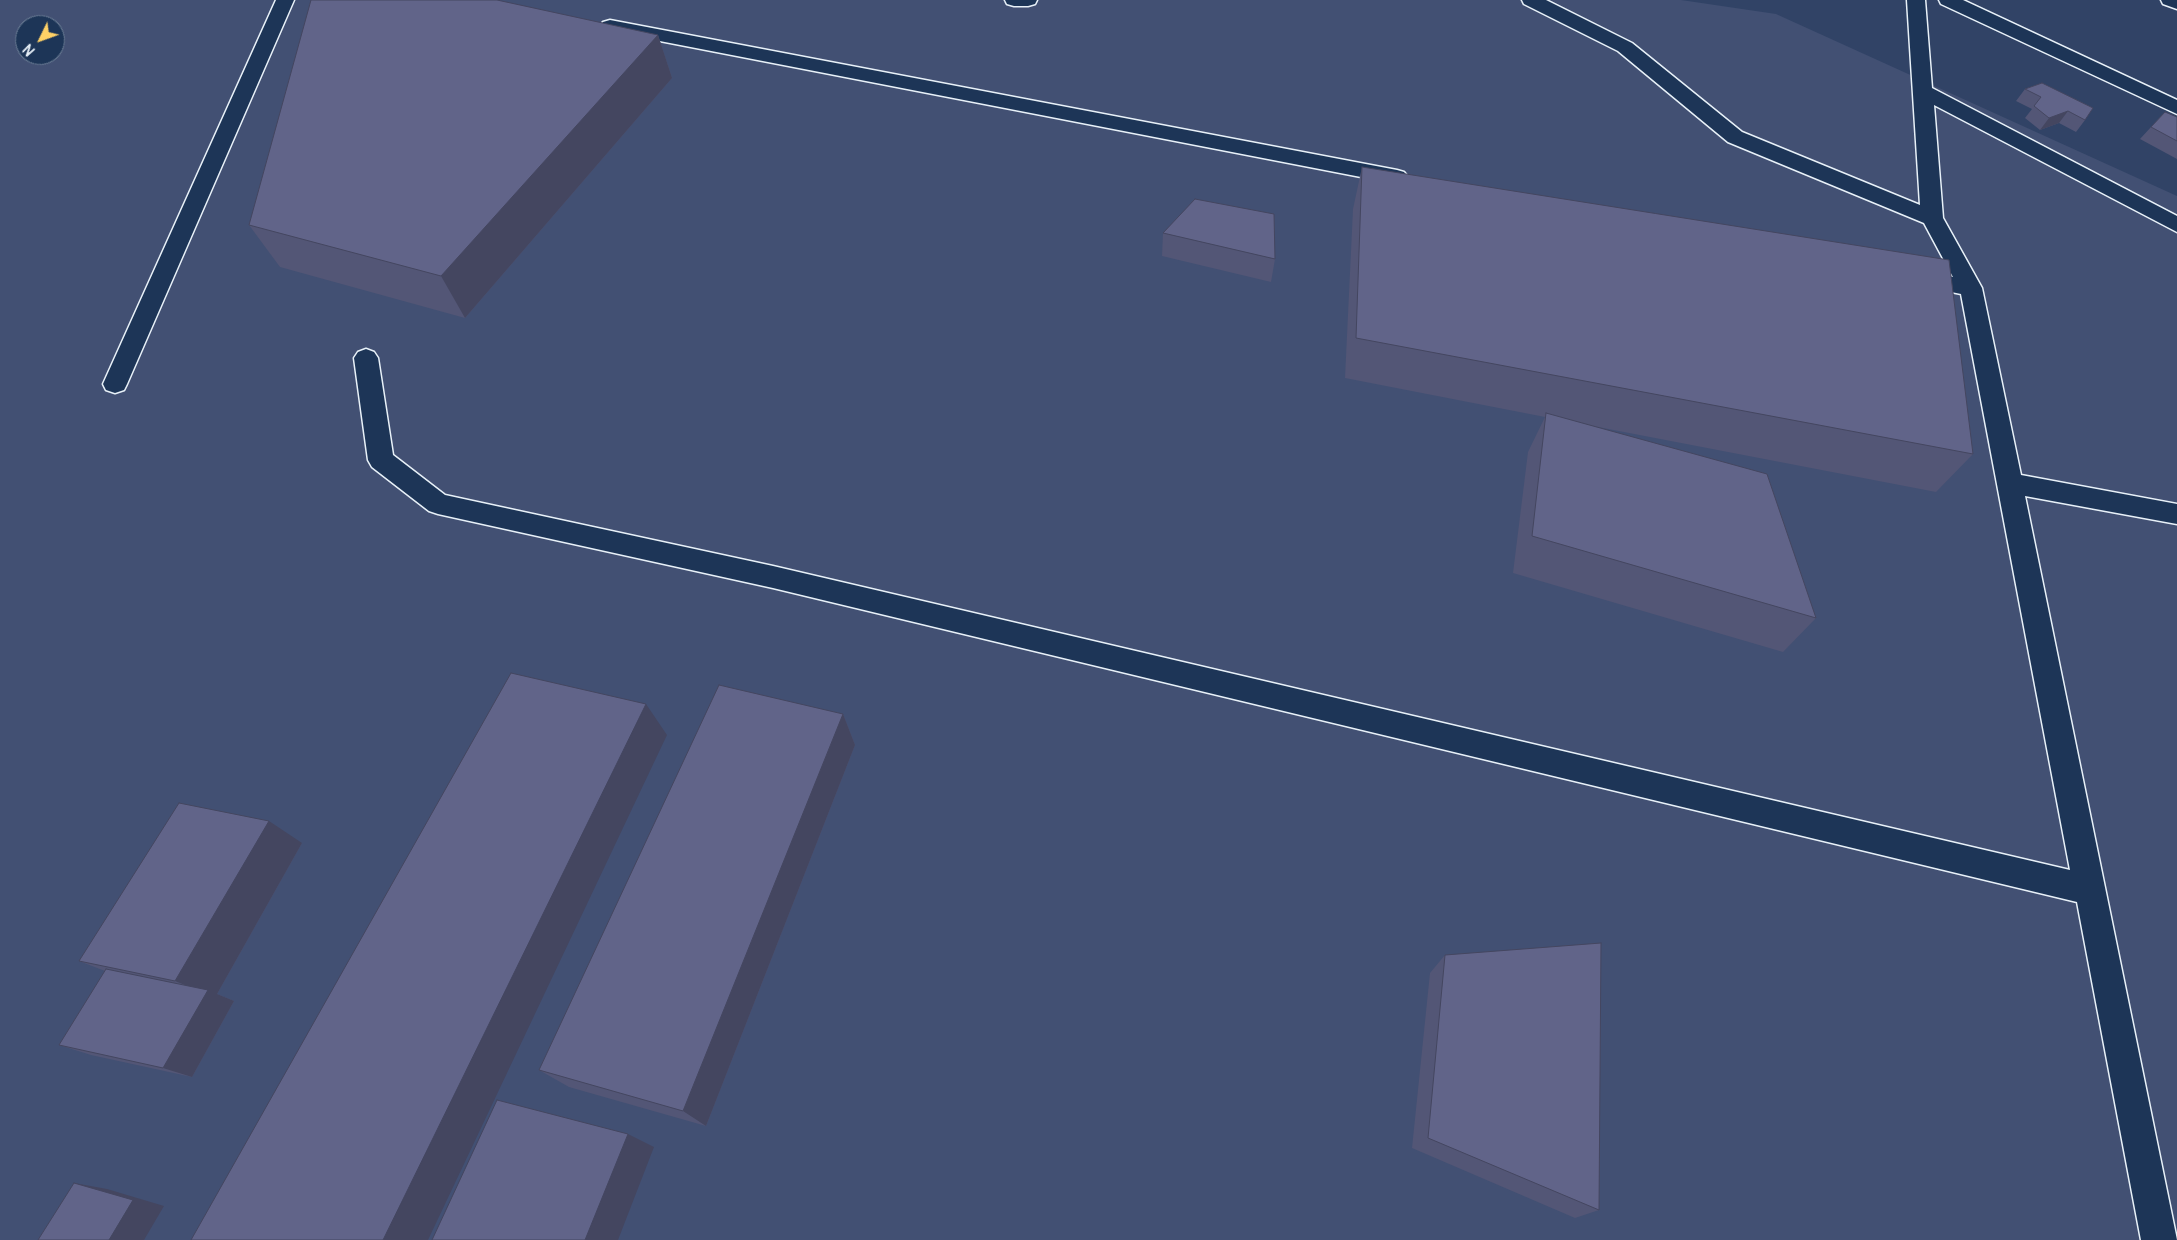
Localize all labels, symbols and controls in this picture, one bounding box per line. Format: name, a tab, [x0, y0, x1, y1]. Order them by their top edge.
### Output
north arrow	[15, 15, 65, 65]
text: N	[20, 40, 39, 59]

